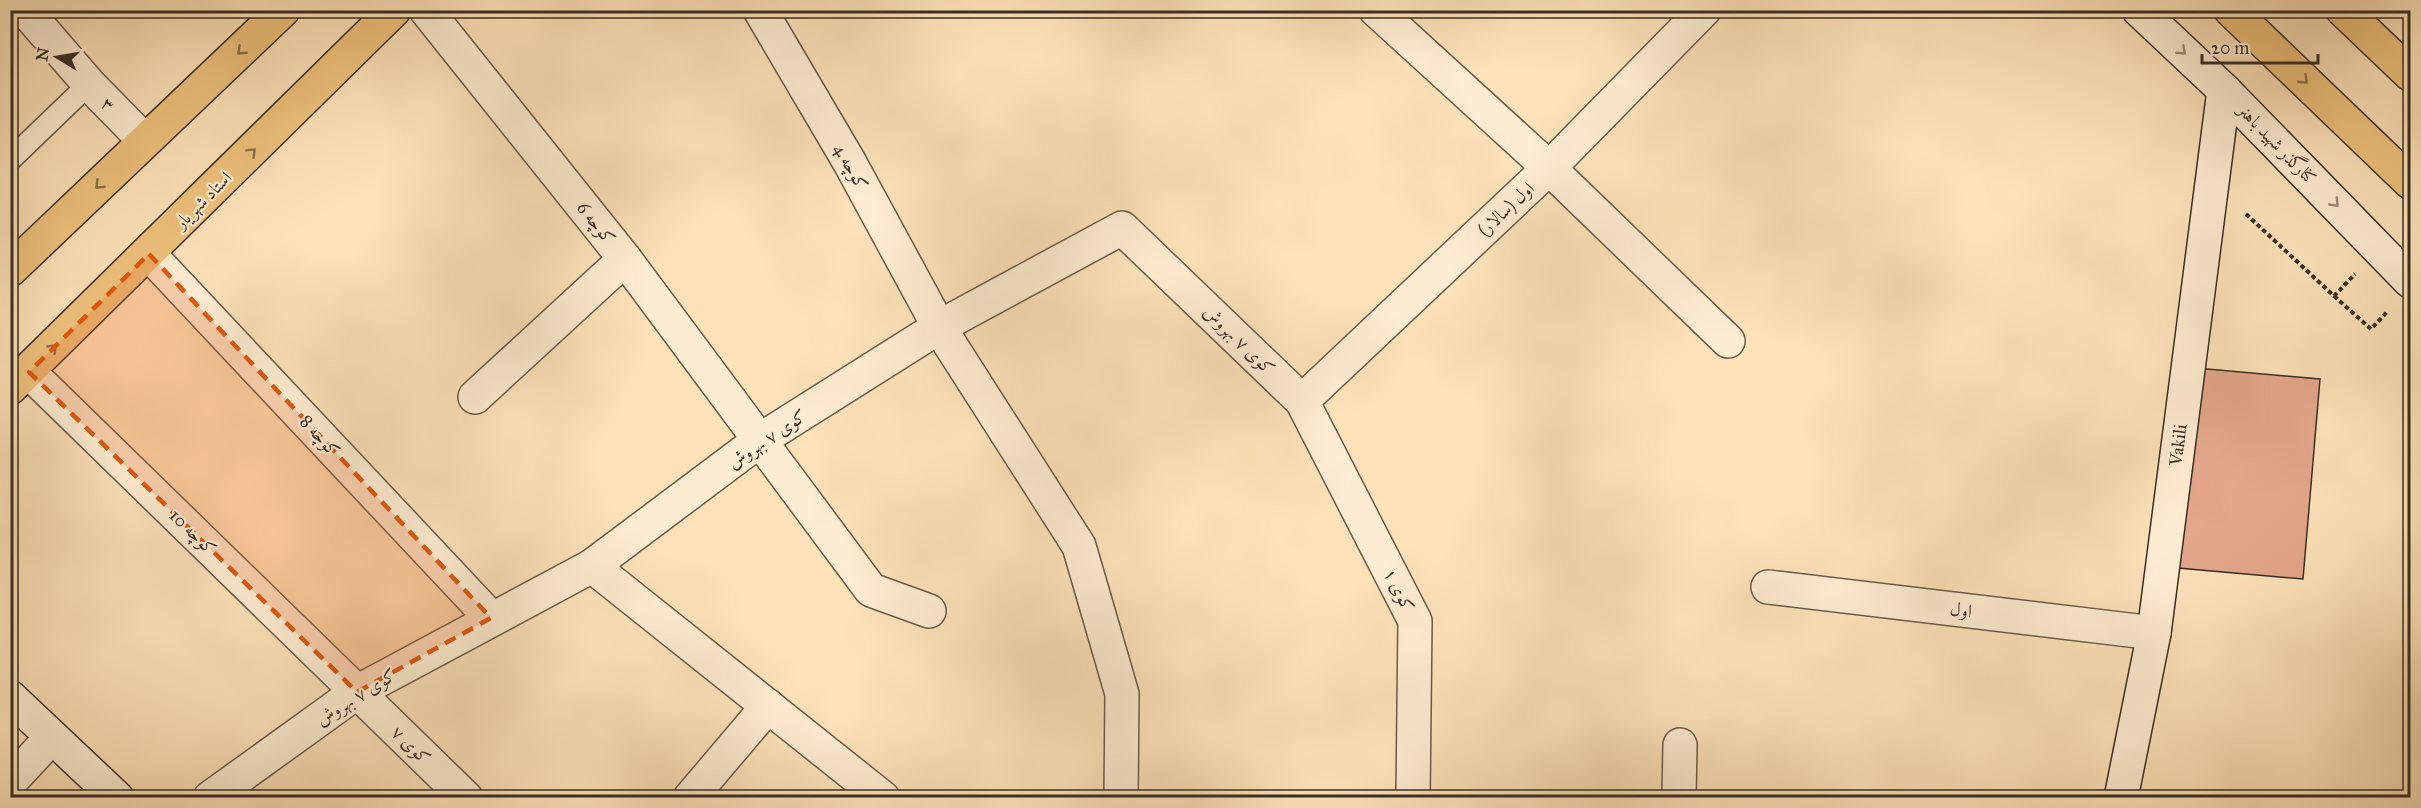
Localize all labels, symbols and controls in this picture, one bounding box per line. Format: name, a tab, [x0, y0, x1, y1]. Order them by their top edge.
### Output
north arrow	[27, 27, 87, 87]
scale bar	[2202, 27, 2318, 65]
text: 20 m	[2211, 37, 2249, 59]
one-way arrow	[237, 43, 248, 54]
one-way arrow	[2174, 43, 2185, 54]
text: N	[32, 45, 53, 63]
one-way arrow	[2297, 73, 2307, 84]
street label: ۳	[96, 92, 120, 116]
street label: کنارگذر شهید باهنر	[2231, 96, 2322, 190]
street label: کوچه 4	[827, 140, 873, 195]
one-way arrow	[244, 149, 255, 160]
street label: استاد شهریار	[168, 167, 237, 235]
one-way arrow	[96, 177, 107, 188]
street label: اول (سالار)	[1473, 177, 1539, 241]
one-way arrow	[2327, 195, 2338, 206]
street label: کوچه 6	[571, 197, 620, 250]
street label: کوی ۷ بهروش	[1198, 301, 1279, 380]
one-way arrow	[46, 345, 57, 356]
street label: کوی ۷ بهروش	[723, 404, 811, 474]
street label: کوچه 8	[294, 410, 345, 463]
street label: Vakili	[2164, 423, 2191, 468]
street label: کوچه 10	[163, 504, 221, 561]
street label: کوی ۱	[1379, 564, 1419, 616]
street label: اول	[1949, 598, 1973, 622]
street label: کوی ۷ بهروش	[312, 664, 401, 731]
street label: کوی ۷	[387, 721, 435, 769]

